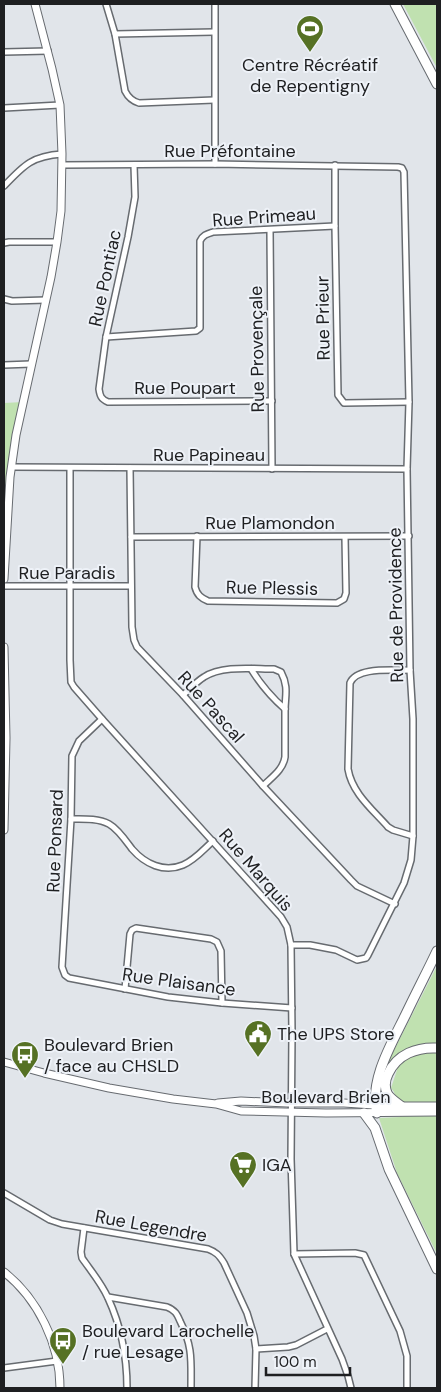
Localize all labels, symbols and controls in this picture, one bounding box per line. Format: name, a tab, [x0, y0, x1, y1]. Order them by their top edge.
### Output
sports icon: Centre Récréatif de Repentigny	[295, 14, 325, 53]
place label: Centre Récréatif de Repentigny	[242, 53, 378, 98]
street label: Rue Préfontaine	[164, 139, 296, 163]
street label: Rue Primeau	[211, 201, 317, 233]
street label: Rue Pontiac	[83, 227, 127, 329]
street label: Rue Prieur	[310, 275, 336, 361]
street label: Rue Provençale	[244, 285, 270, 413]
street label: Rue Poupart	[134, 376, 236, 400]
street label: Rue Papineau	[153, 443, 265, 467]
street label: Rue Plamondon	[205, 511, 335, 535]
street label: Rue de Providence	[383, 527, 409, 683]
street label: Rue Paradis	[19, 561, 115, 585]
street label: Rue Plessis	[226, 575, 318, 601]
street label: Rue Pascal	[172, 666, 250, 748]
street label: Rue Ponsard	[41, 789, 69, 893]
street label: Rue Marquis	[213, 824, 299, 916]
street label: Rue Plaisance	[121, 962, 237, 1002]
public building icon: The UPS Store	[243, 1019, 273, 1058]
place label: The UPS Store	[277, 1022, 394, 1046]
place label: Boulevard Brien / face au CHSLD	[44, 1033, 179, 1078]
bus stop icon: Boulevard Brien / face au CHSLD	[10, 1040, 40, 1079]
street label: Boulevard Brien	[261, 1085, 391, 1109]
supermarket icon: IGA	[228, 1150, 258, 1189]
place label: IGA	[262, 1153, 292, 1177]
street label: Rue Legendre	[93, 1204, 209, 1248]
place label: Boulevard Larochelle / rue Lesage	[82, 1319, 254, 1364]
bus stop icon: Boulevard Larochelle / rue Lesage	[48, 1326, 78, 1365]
scale bar	[266, 1344, 350, 1376]
text: 100 m	[274, 1352, 317, 1372]

